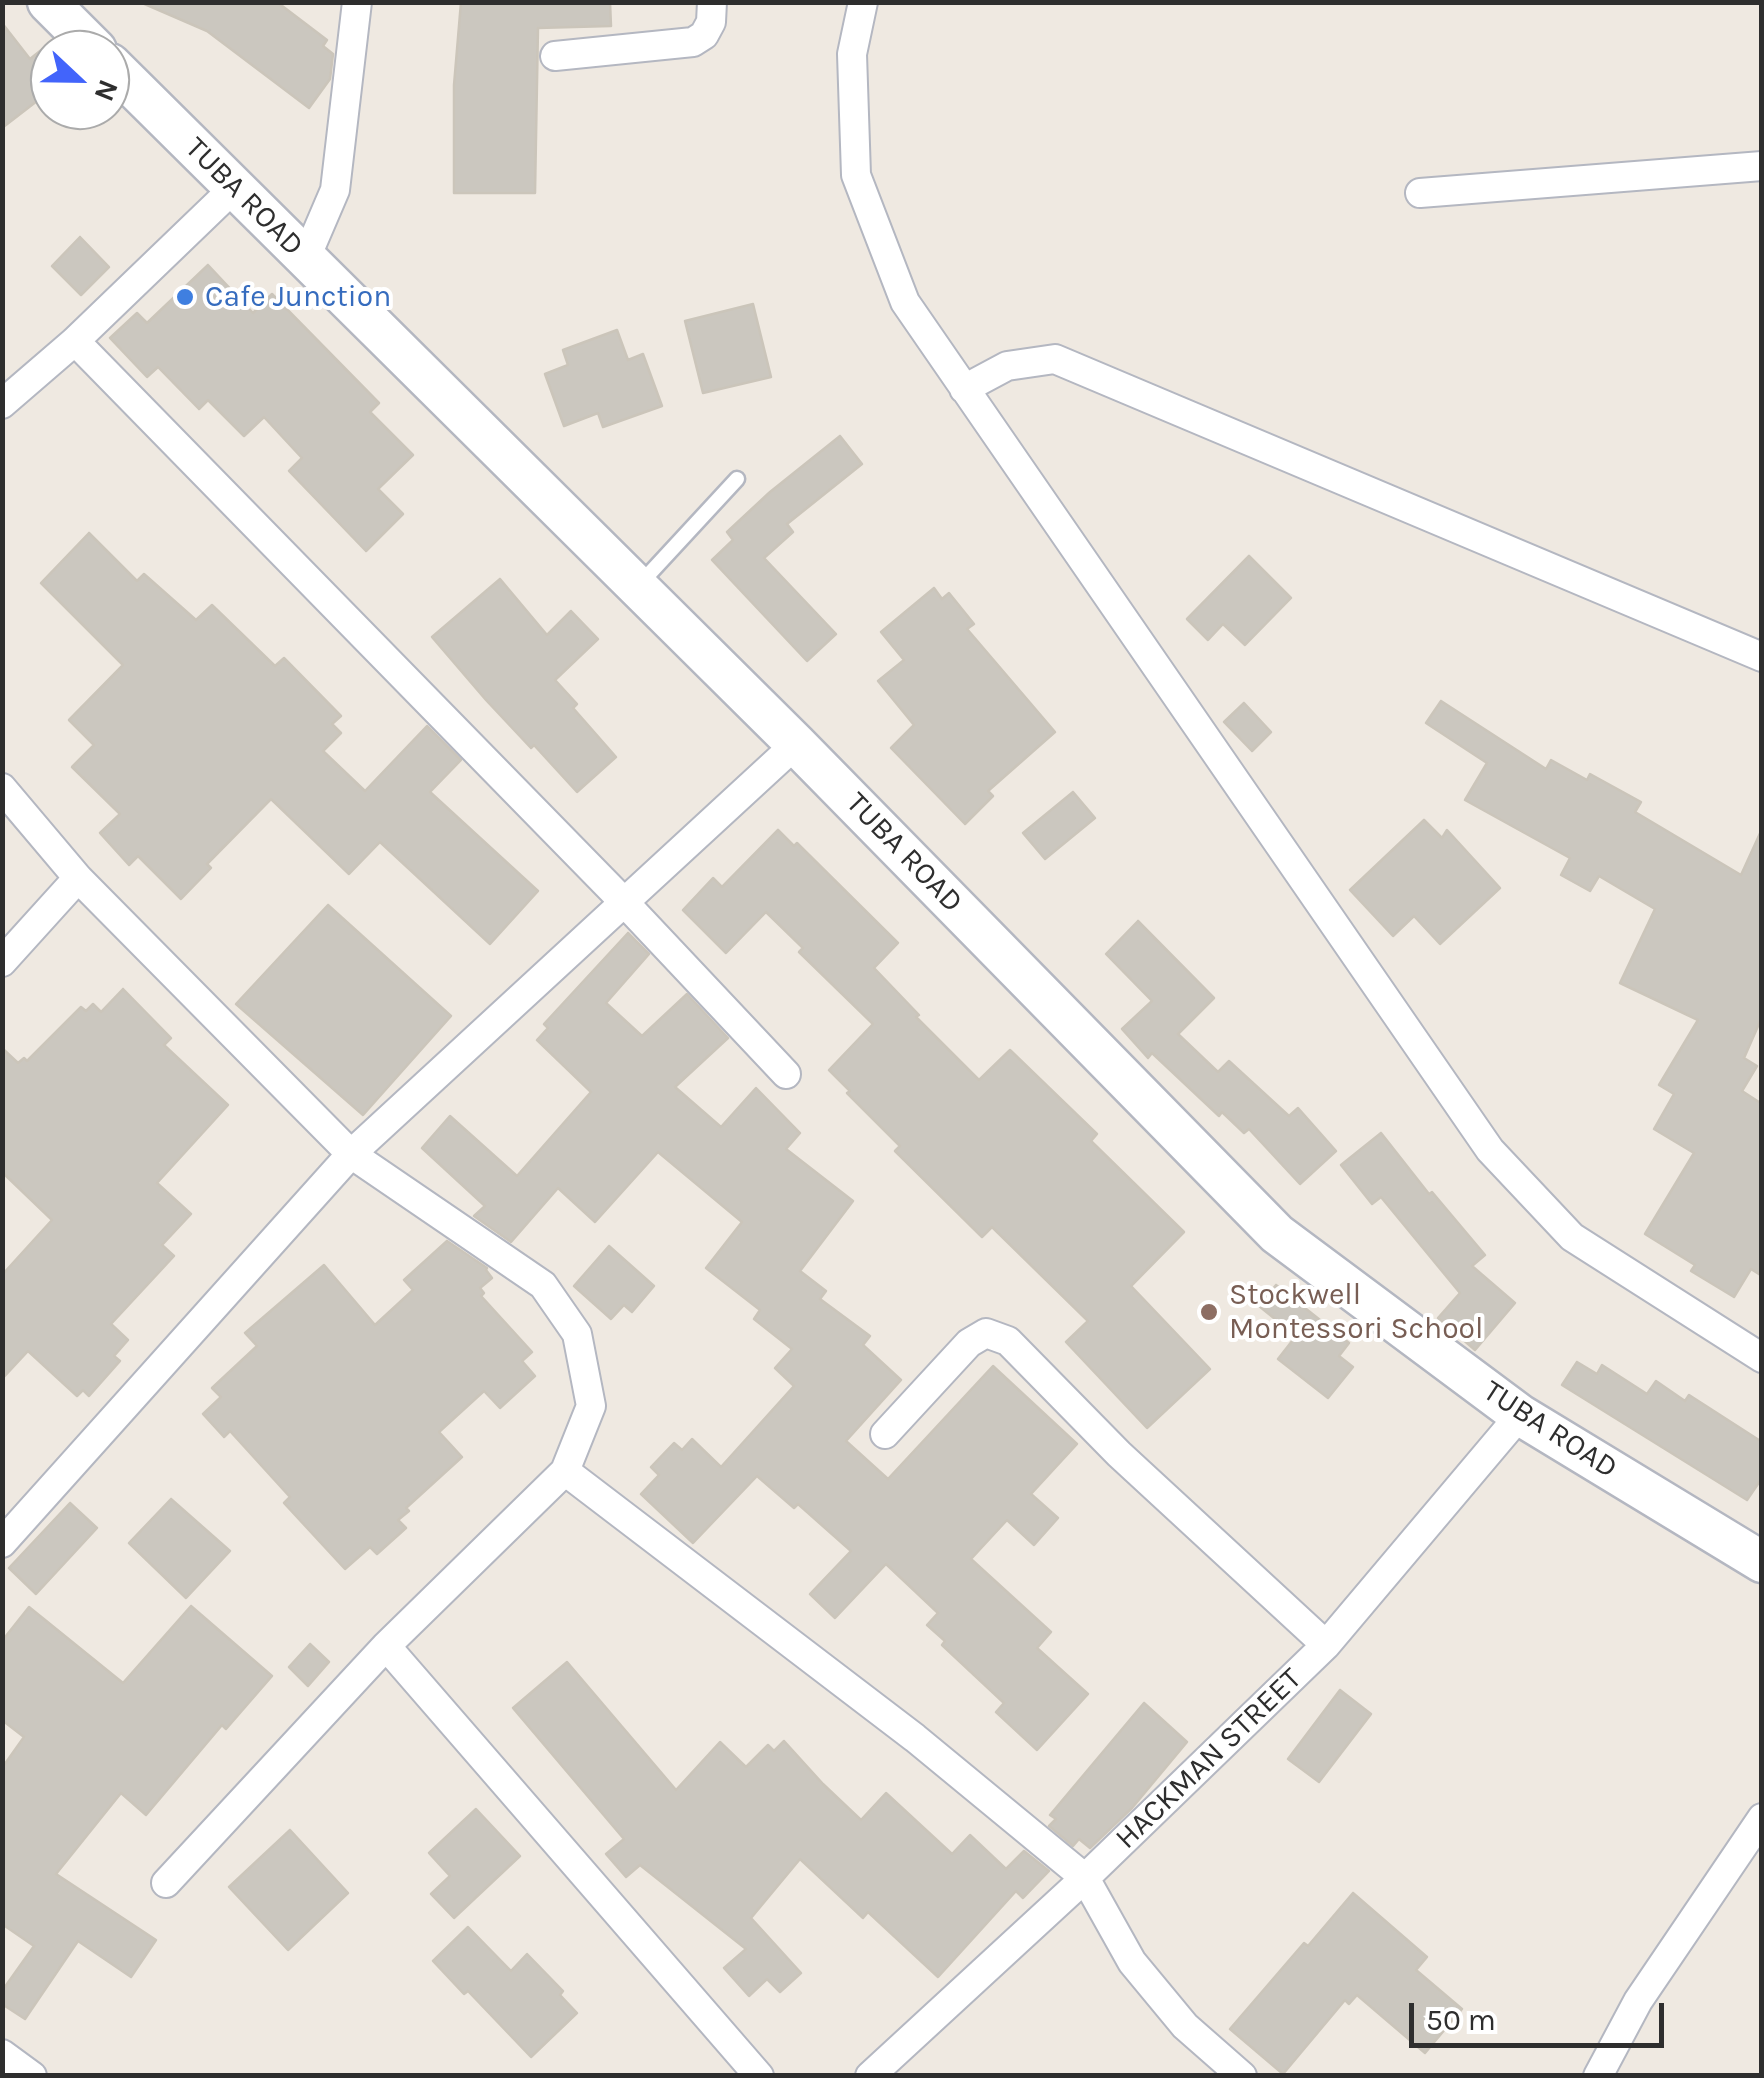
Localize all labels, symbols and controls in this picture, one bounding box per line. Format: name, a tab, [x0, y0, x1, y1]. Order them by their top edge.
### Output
north arrow	[30, 30, 130, 130]
text: N	[87, 75, 125, 106]
street label: TUBA ROAD	[177, 130, 311, 264]
place label: Cafe Junction	[205, 279, 391, 315]
marker: Cafe Junction	[174, 286, 196, 308]
street label: TUBA ROAD	[838, 786, 970, 920]
place label: Stockwell Montessori School	[1229, 1277, 1483, 1348]
marker: Stockwell Montessori School	[1198, 1301, 1220, 1323]
street label: TUBA ROAD	[1476, 1373, 1624, 1487]
street label: HACKMAN STREET	[1109, 1661, 1309, 1857]
scale bar	[1414, 1983, 1669, 2045]
text: 50 m	[1426, 2002, 1496, 2038]

